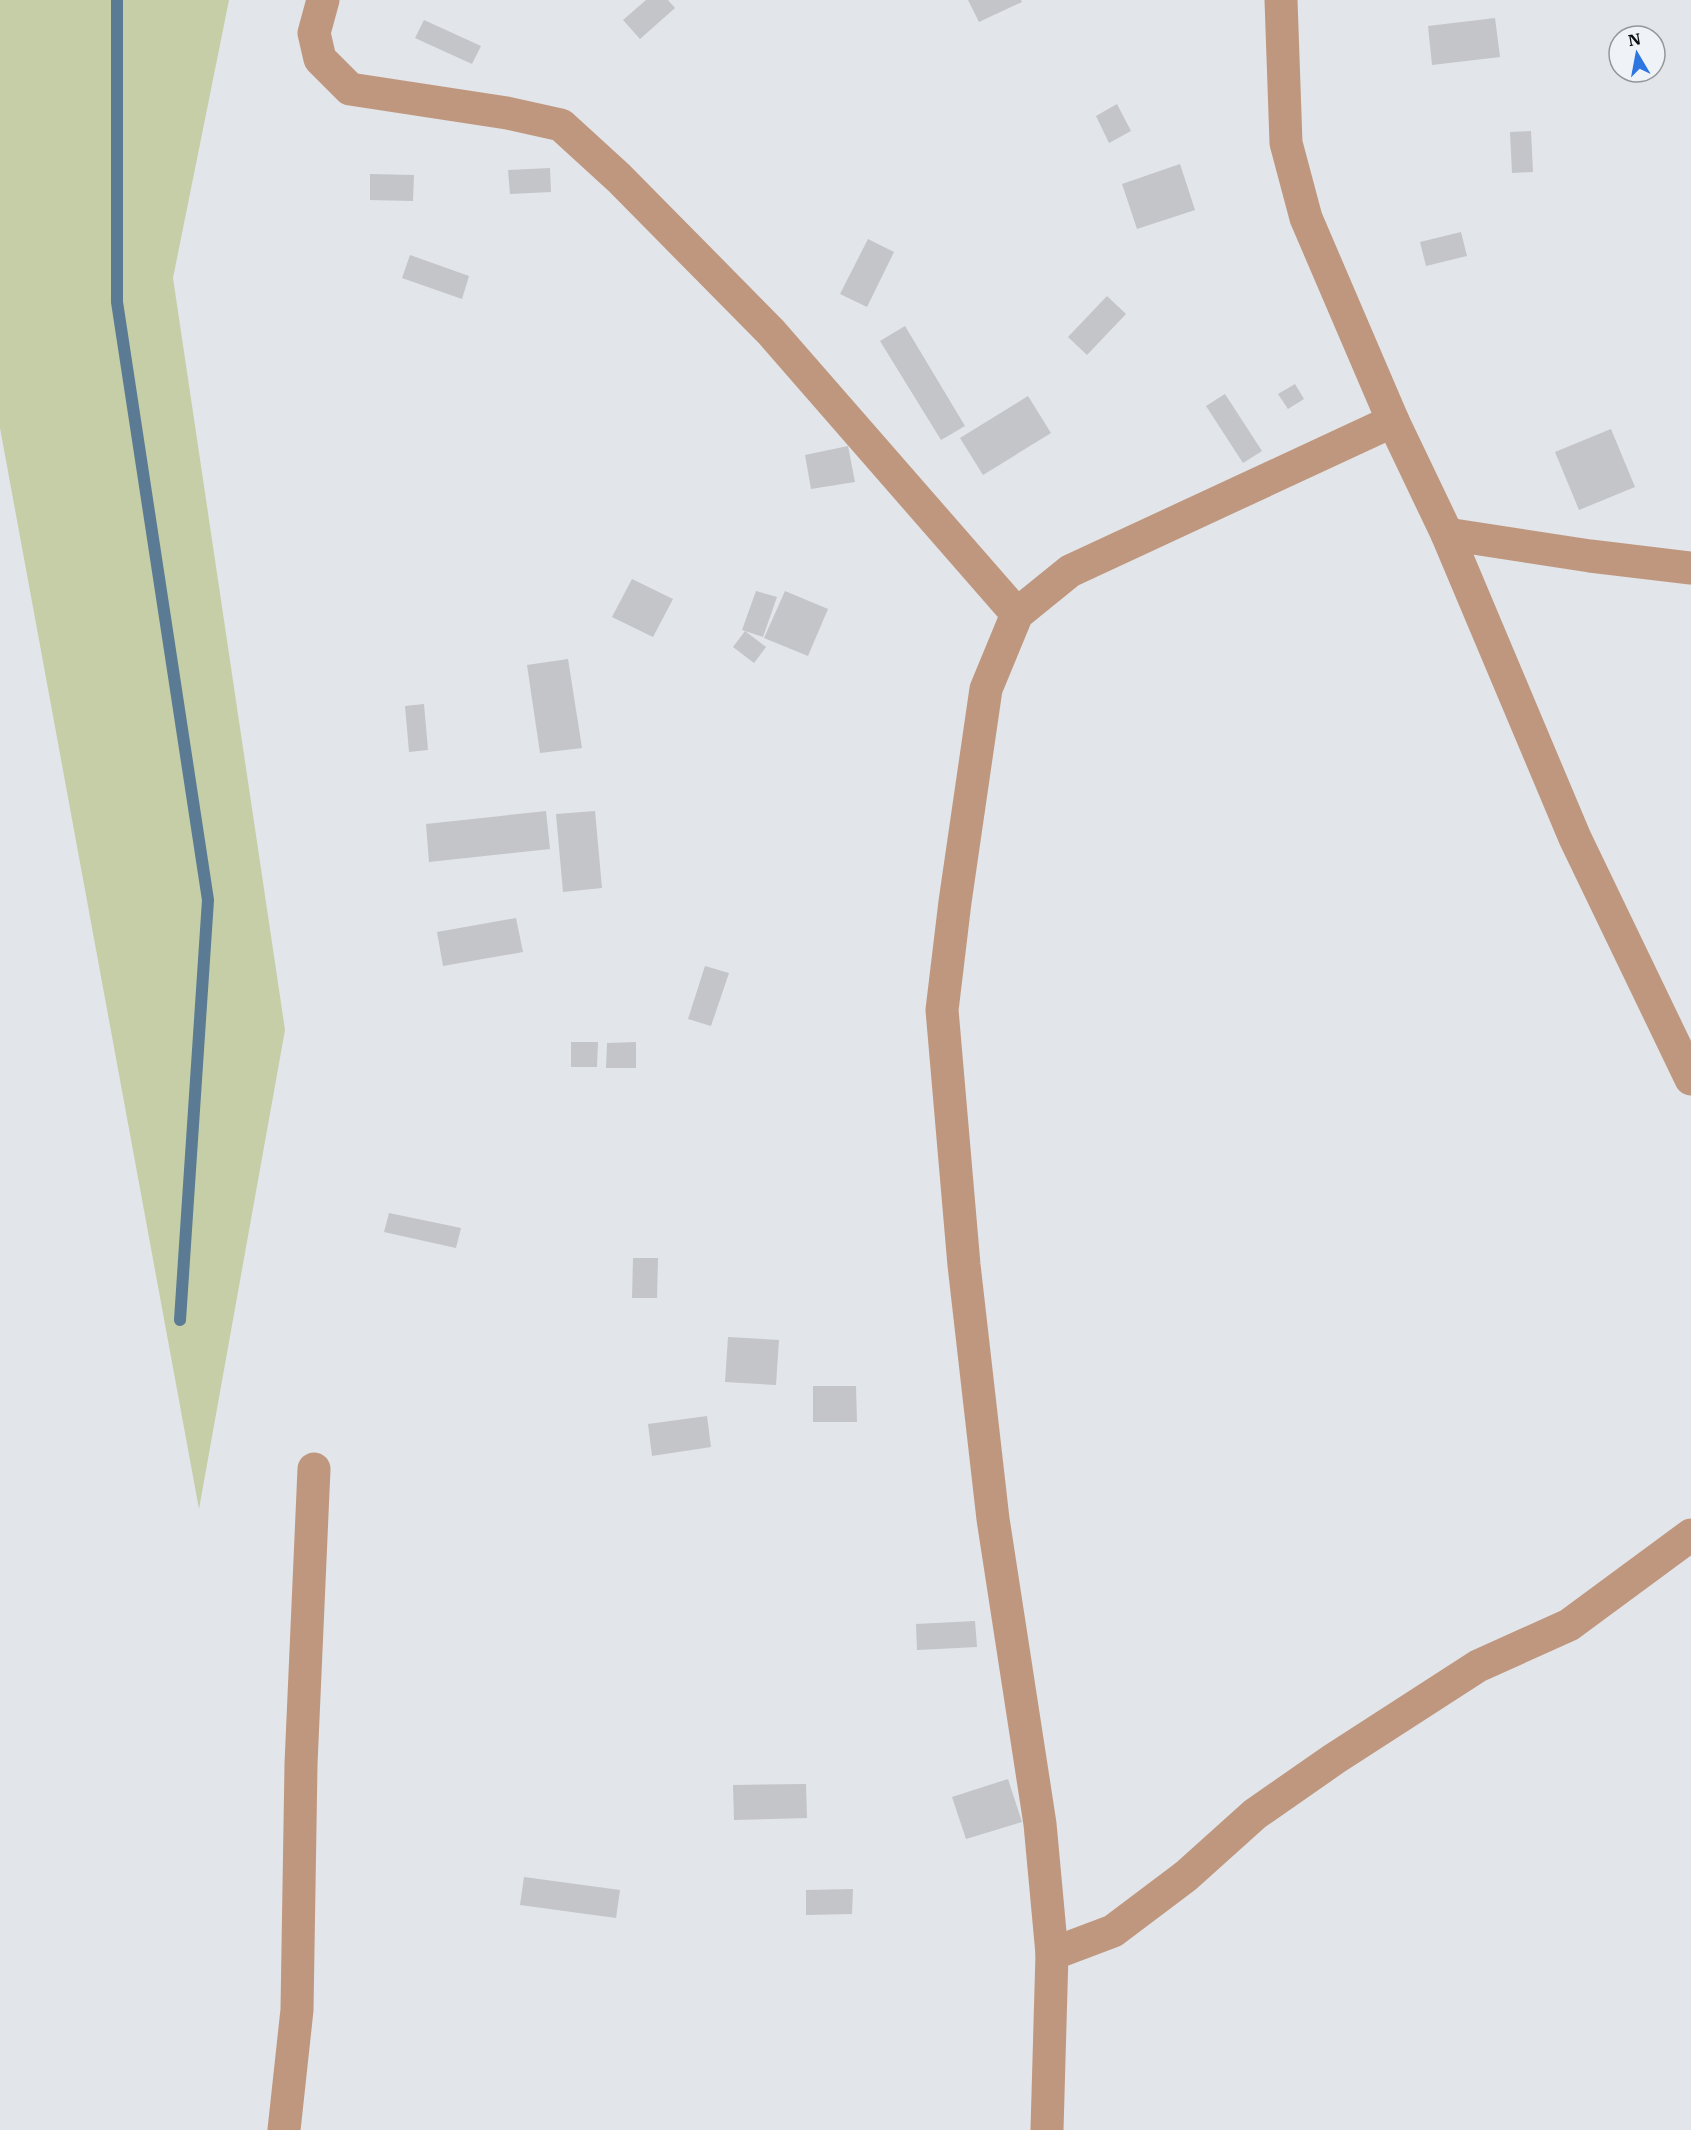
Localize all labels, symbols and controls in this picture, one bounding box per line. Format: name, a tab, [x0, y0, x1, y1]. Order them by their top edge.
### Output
north arrow	[1607, 24, 1667, 84]
text: N	[1626, 28, 1642, 50]

